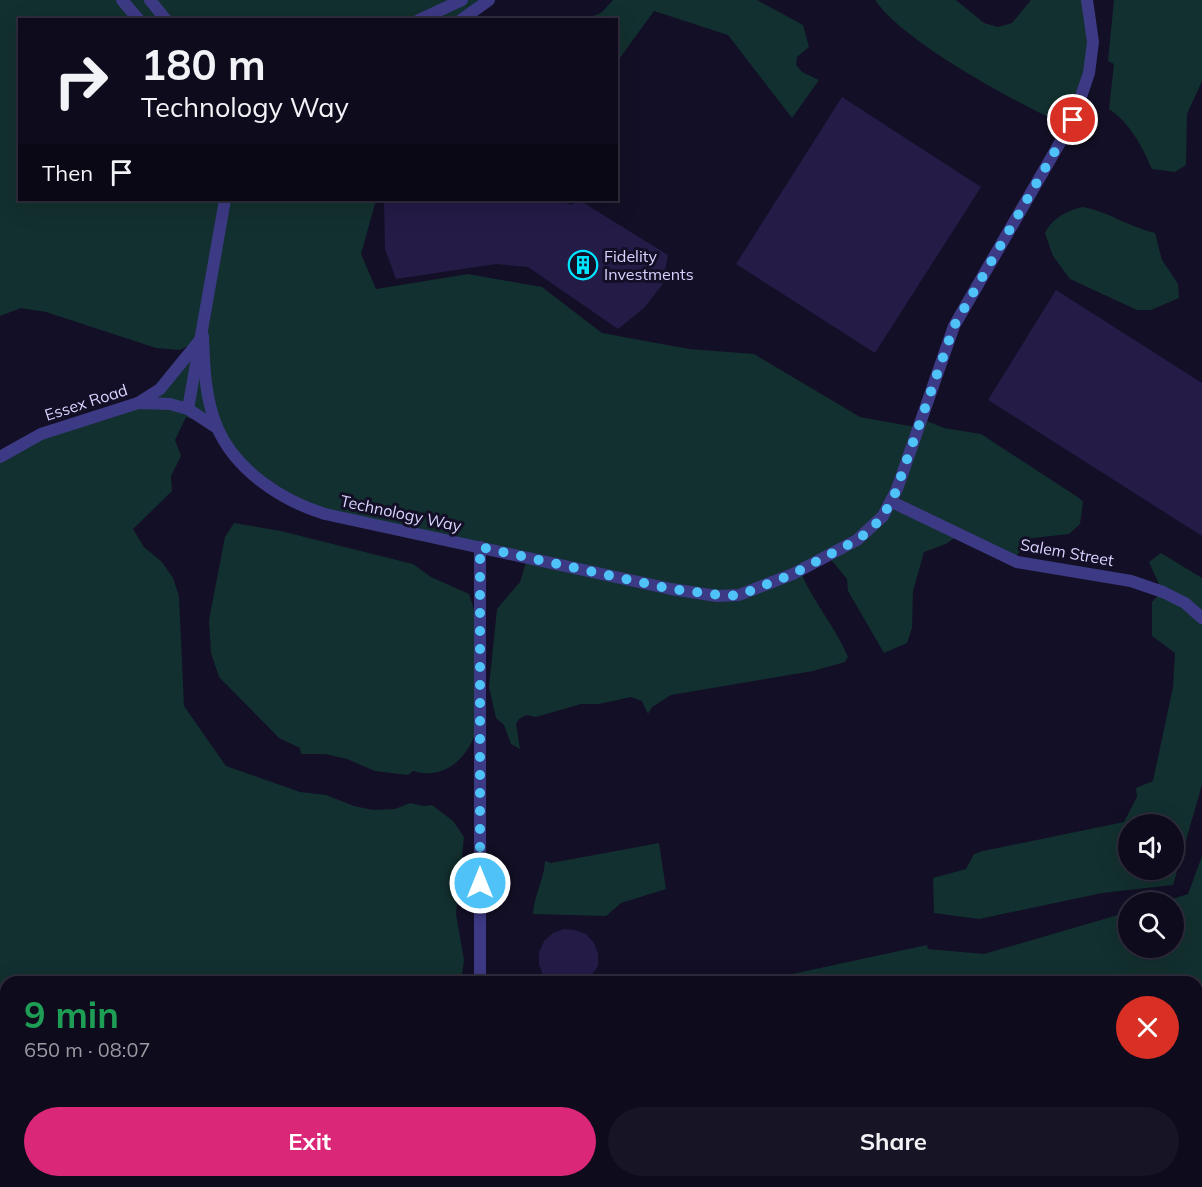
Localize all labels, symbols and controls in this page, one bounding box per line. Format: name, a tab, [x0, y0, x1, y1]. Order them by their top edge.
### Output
text: 180 m	[141, 38, 266, 91]
icon: right	[42, 42, 120, 120]
text: Technology Way	[141, 90, 349, 124]
pin	[1047, 94, 1098, 145]
icon: arrive	[1056, 103, 1089, 136]
icon: arrive	[105, 156, 138, 189]
text: Then	[42, 159, 93, 187]
place label: Fidelity Investments	[604, 246, 694, 284]
building icon: Fidelity Investments	[567, 249, 599, 281]
street label: Essex Road	[42, 379, 130, 425]
street label: Technology Way	[339, 490, 464, 536]
street label: Salem Street	[1019, 534, 1116, 570]
map controls	[1118, 814, 1184, 958]
button: sound	[1118, 814, 1184, 880]
position arrow	[448, 851, 512, 915]
button: search	[1118, 892, 1184, 958]
text: 9 min	[24, 992, 119, 1037]
button: close	[1116, 996, 1179, 1059]
text: 650 m · 08:07	[24, 1037, 150, 1062]
button: Exit	[24, 1107, 596, 1176]
button: Share	[608, 1107, 1179, 1176]

